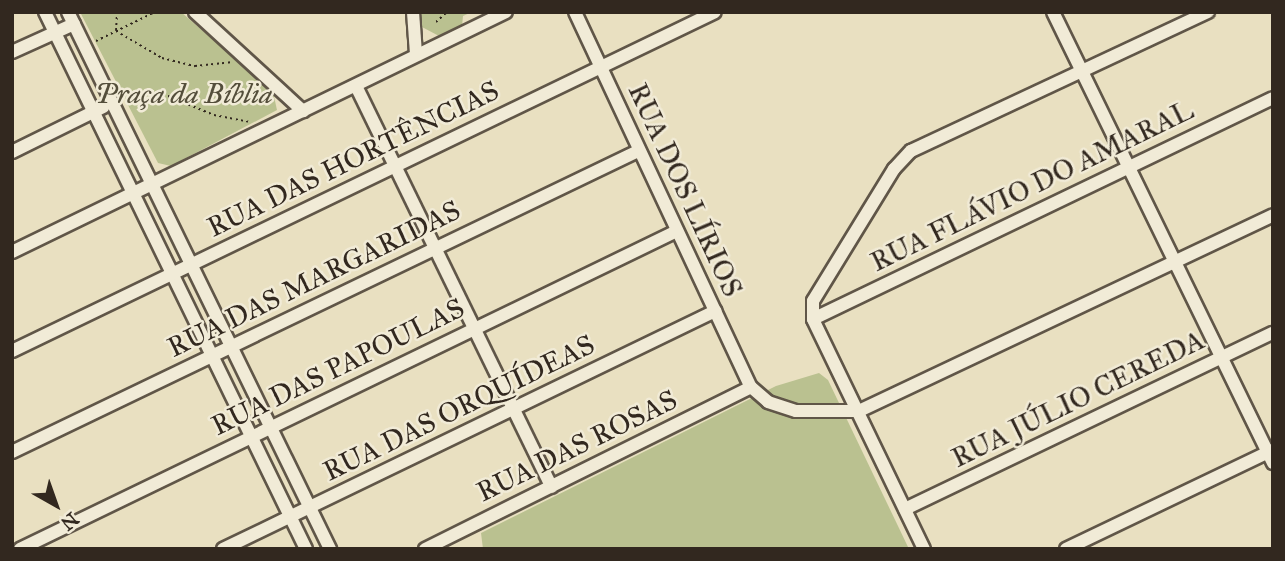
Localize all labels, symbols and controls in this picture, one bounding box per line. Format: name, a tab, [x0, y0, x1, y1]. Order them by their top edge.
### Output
street label: RUA DAS HORTÊNCIAS	[202, 74, 504, 244]
park label: Praça da Bíblia	[95, 77, 273, 111]
street label: RUA DOS LÍRIOS	[621, 78, 749, 302]
street label: RUA FLÁVIO DO AMARAL	[865, 93, 1199, 279]
street label: RUA DAS MARGARIDAS	[162, 193, 466, 365]
street label: RUA DAS PAPOULAS	[206, 291, 470, 443]
street label: RUA JÚLIO CEREDA	[946, 323, 1210, 475]
street label: RUA DAS ORQUÍDEAS	[318, 328, 600, 488]
street label: RUA DAS ROSAS	[471, 383, 683, 509]
north arrow	[21, 470, 91, 540]
text: N	[56, 507, 83, 535]

